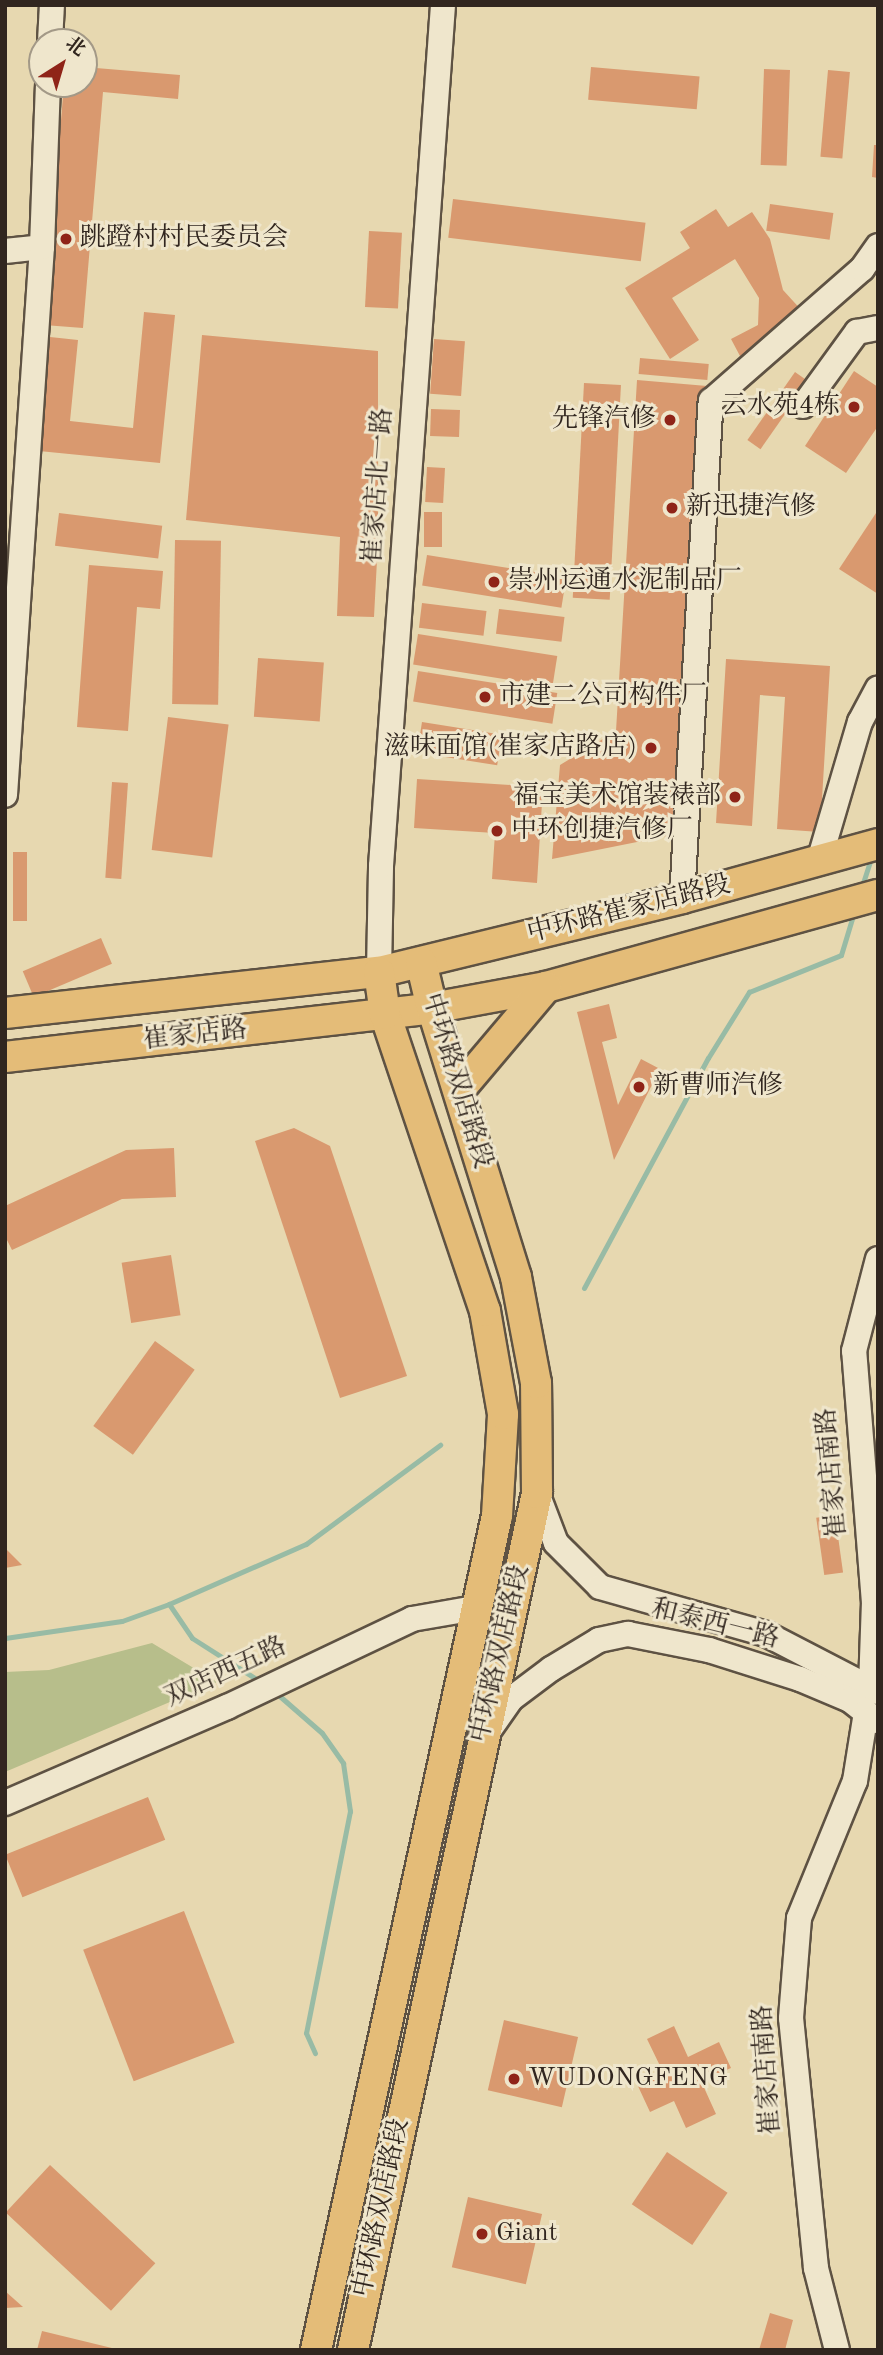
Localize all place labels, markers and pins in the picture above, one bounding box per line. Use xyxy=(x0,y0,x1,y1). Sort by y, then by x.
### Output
place label: 跳蹬村村民委员会 xyxy=(80,223,288,255)
marker: 跳蹬村村民委员会 xyxy=(58,231,74,247)
place label: 云水苑4栋 xyxy=(721,391,840,423)
marker: 云水苑4栋 xyxy=(846,399,862,415)
place label: 先锋汽修 xyxy=(552,404,656,436)
marker: 先锋汽修 xyxy=(662,412,678,428)
place label: 新迅捷汽修 xyxy=(686,492,816,524)
marker: 新迅捷汽修 xyxy=(664,500,680,516)
place label: 崇州运通水泥制品厂 xyxy=(508,566,742,598)
marker: 崇州运通水泥制品厂 xyxy=(486,574,502,590)
place label: 市建二公司构件厂 xyxy=(499,681,707,713)
marker: 市建二公司构件厂 xyxy=(477,689,493,705)
place label: 滋味面馆(崔家店路店) xyxy=(384,732,637,764)
marker: 滋味面馆(崔家店路店) xyxy=(643,740,659,756)
place label: 福宝美术馆装裱部 xyxy=(513,781,721,813)
marker: 福宝美术馆装裱部 xyxy=(727,789,743,805)
place label: 中环创捷汽修厂 xyxy=(511,815,693,847)
marker: 中环创捷汽修厂 xyxy=(489,823,505,839)
place label: 新曹师汽修 xyxy=(653,1071,783,1103)
marker: 新曹师汽修 xyxy=(631,1079,647,1095)
place label: WUDONGFENG xyxy=(528,2063,728,2095)
marker: WUDONGFENG xyxy=(506,2071,522,2087)
place label: Giant xyxy=(496,2218,558,2250)
marker: Giant xyxy=(474,2226,490,2242)

